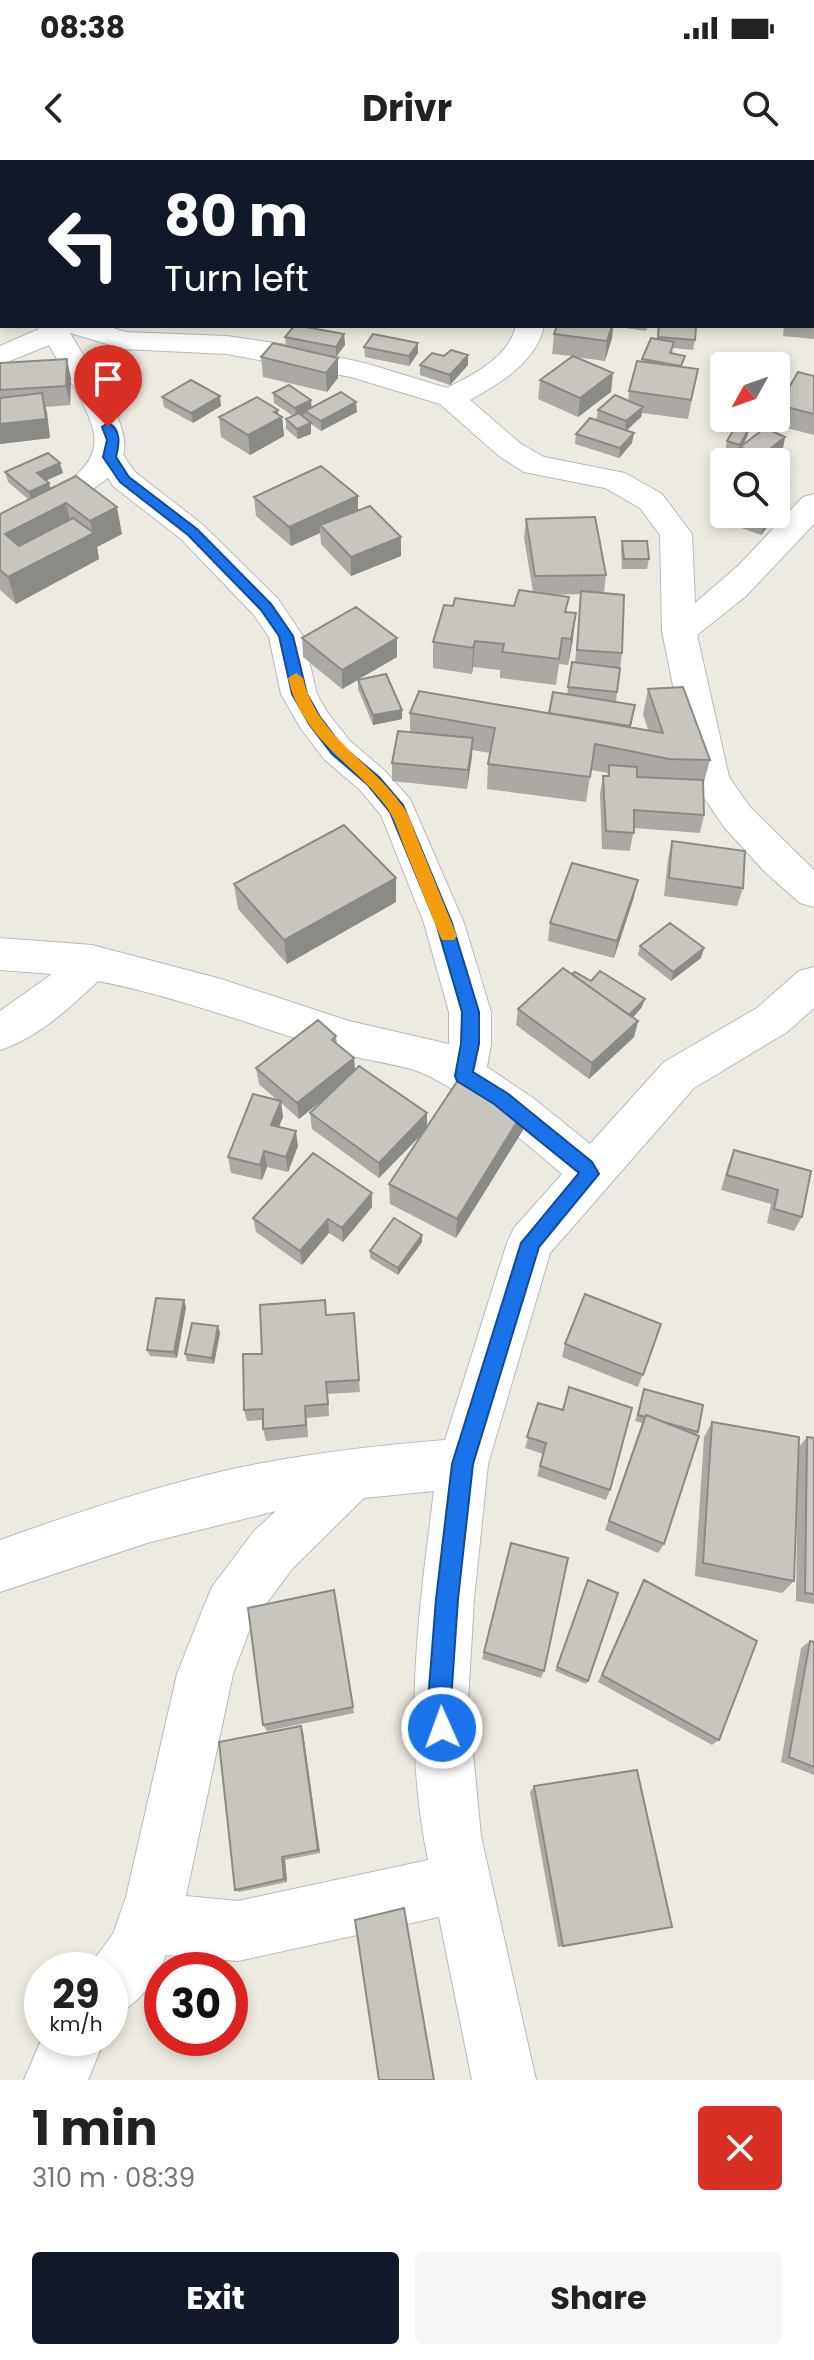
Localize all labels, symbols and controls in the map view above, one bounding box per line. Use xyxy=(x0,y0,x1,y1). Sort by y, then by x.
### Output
text: 08:38 xyxy=(40,6,125,49)
text: Drivr xyxy=(362,83,452,134)
icon: back xyxy=(32,86,76,130)
icon: search xyxy=(738,86,782,130)
text: 80 m xyxy=(164,177,308,256)
icon: left xyxy=(32,192,136,296)
text: Turn left xyxy=(164,253,309,304)
pin xyxy=(74,345,142,427)
north arrow xyxy=(710,352,790,432)
map controls xyxy=(710,352,790,528)
icon: arrive xyxy=(86,357,130,401)
button: search xyxy=(710,448,790,528)
position arrow xyxy=(400,1686,484,1770)
speed limit sign: 30 xyxy=(144,1952,248,2056)
text: 29 xyxy=(52,1966,100,2022)
text: km/h xyxy=(49,2010,103,2038)
text: 1 min xyxy=(32,2095,158,2162)
button: close xyxy=(698,2106,782,2190)
text: 310 m · 08:39 xyxy=(32,2160,195,2196)
button: Exit xyxy=(32,2252,399,2344)
button: Share xyxy=(415,2252,782,2344)

